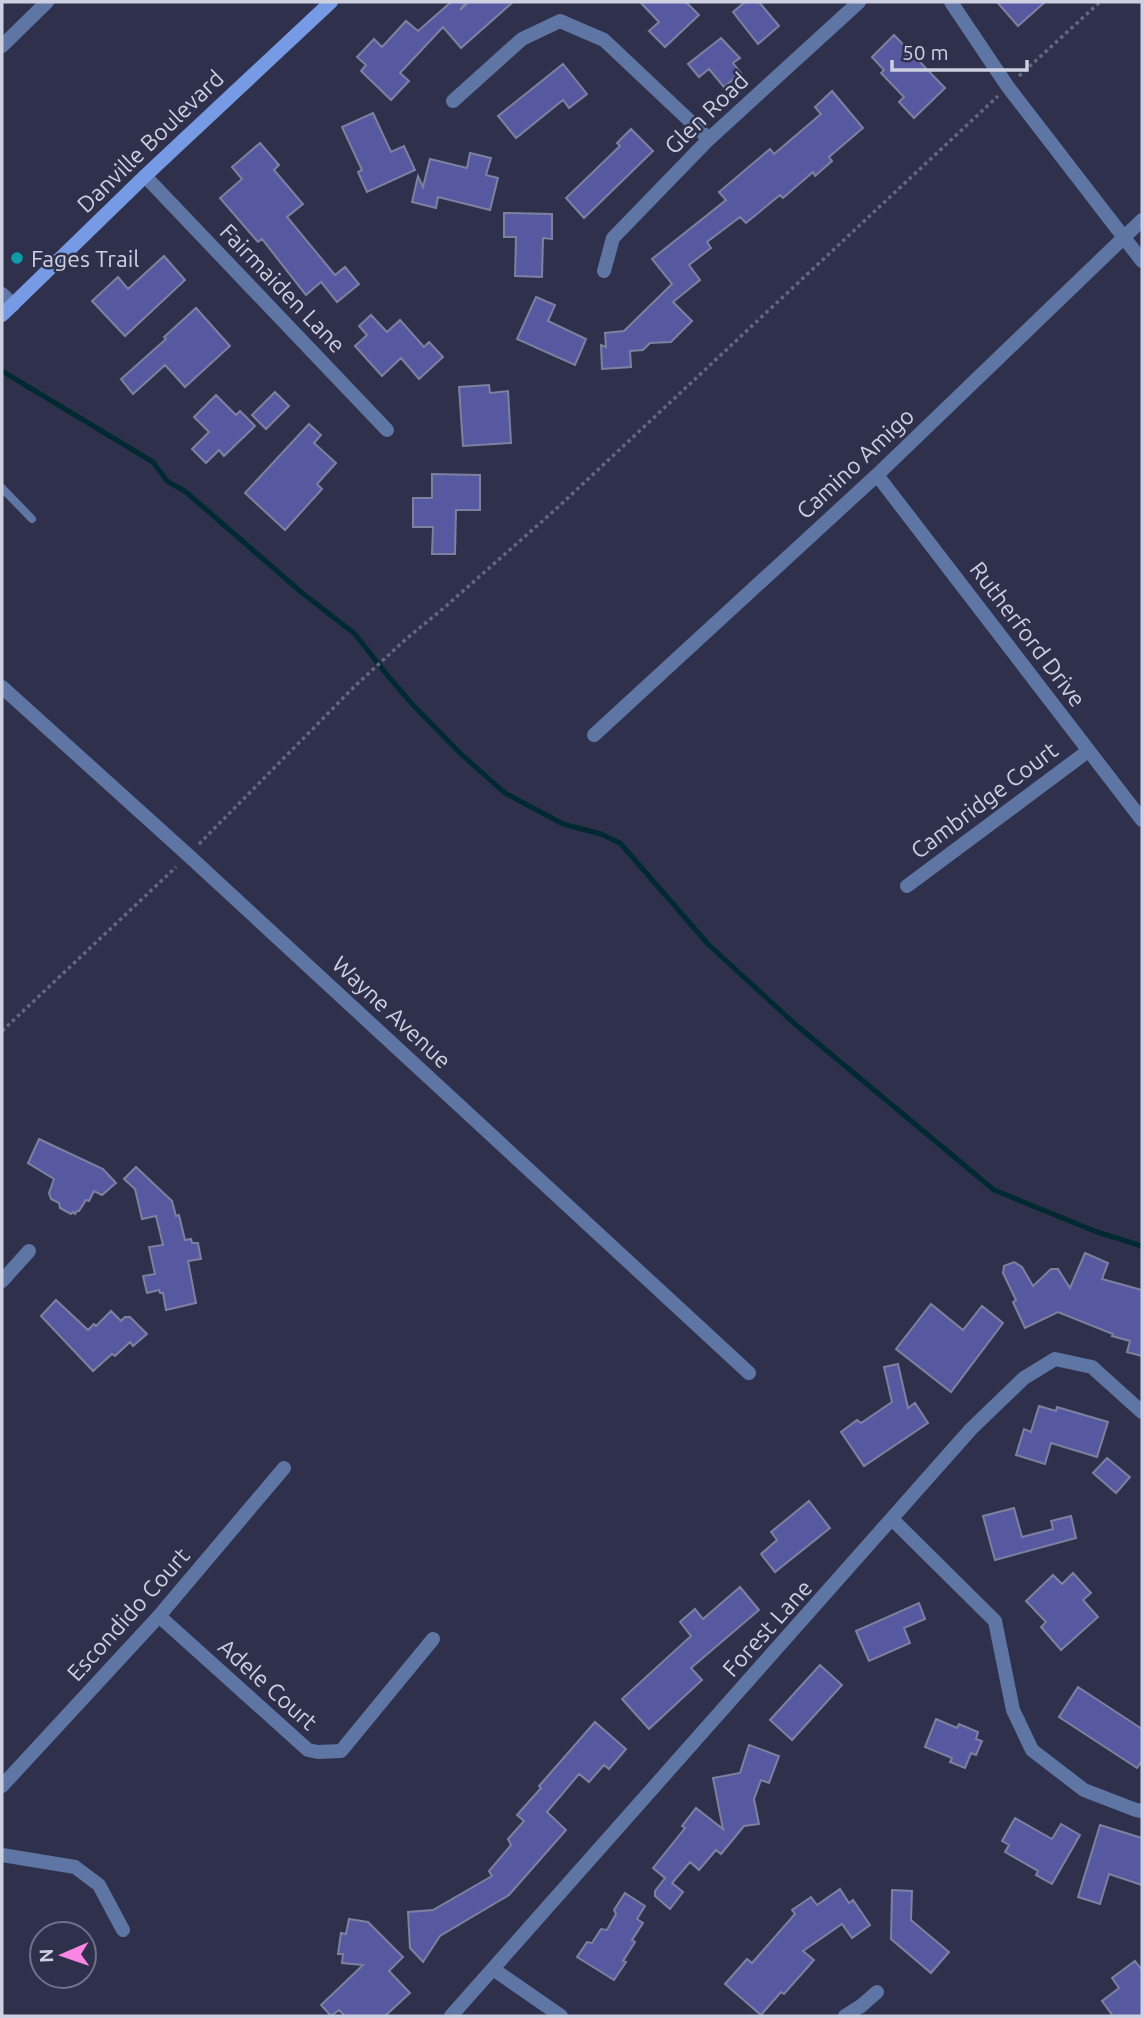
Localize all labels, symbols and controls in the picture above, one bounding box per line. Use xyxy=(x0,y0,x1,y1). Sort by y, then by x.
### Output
scale bar xyxy=(892,28,1027,72)
text: 50 m xyxy=(902,40,949,64)
street label: Danville Boulevard xyxy=(72,65,228,217)
street label: Glen Road xyxy=(659,67,753,159)
street label: Fairmaiden Lane xyxy=(215,219,351,357)
place label: Fages Trail xyxy=(31,246,139,271)
marker: Fages Trail xyxy=(9,250,25,266)
street label: Camino Amigo xyxy=(792,403,918,523)
street label: Rutherford Drive xyxy=(965,557,1091,711)
street label: Cambridge Court xyxy=(906,737,1062,863)
street label: Wayne Avenue xyxy=(328,951,456,1073)
street label: Escondido Court xyxy=(62,1543,194,1685)
street label: Forest Lane xyxy=(717,1575,817,1681)
street label: Adele Court xyxy=(214,1633,322,1735)
north arrow xyxy=(28,1920,98,1990)
text: N xyxy=(35,1948,57,1963)

